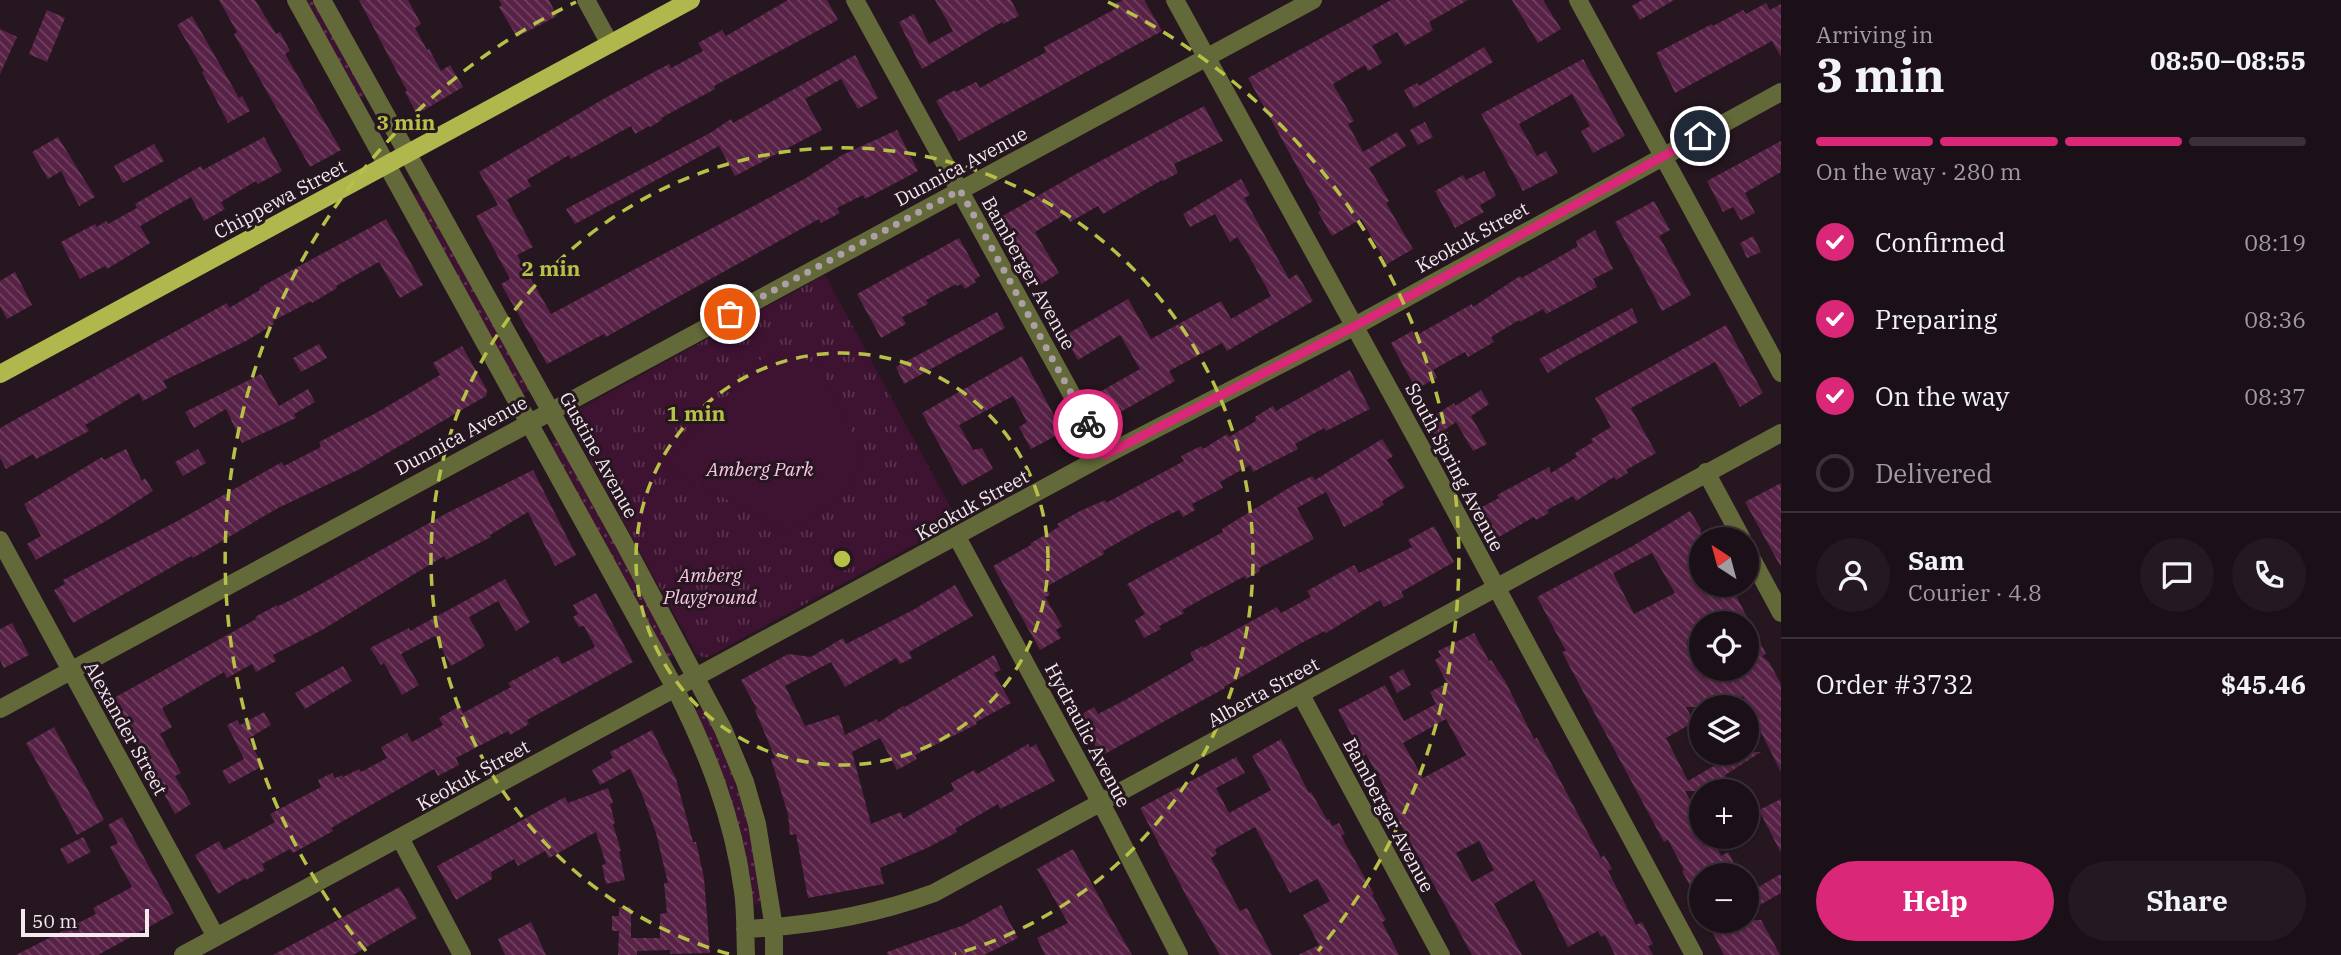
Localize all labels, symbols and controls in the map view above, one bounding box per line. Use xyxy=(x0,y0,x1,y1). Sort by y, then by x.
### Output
text: Arriving in xyxy=(1816,19,1933,49)
text: 08:50–08:55 xyxy=(2150,43,2306,77)
text: 3 min xyxy=(1816,45,1945,105)
pin xyxy=(1670,106,1730,166)
text: 3 min xyxy=(377,108,435,136)
icon: home xyxy=(1681,117,1719,155)
street label: Dunnica Avenue xyxy=(891,121,1031,211)
street label: Chippewa Street xyxy=(210,154,351,244)
text: On the way · 280 m xyxy=(1816,156,2022,186)
street label: Bamberger Avenue xyxy=(977,192,1081,354)
street label: Keokuk Street xyxy=(1411,196,1533,278)
icon: check xyxy=(1816,223,1854,261)
text: Confirmed xyxy=(1875,225,2006,259)
text: 08:19 xyxy=(2244,227,2306,257)
text: 2 min xyxy=(522,254,580,282)
pin xyxy=(700,284,760,344)
icon: bag xyxy=(711,295,749,333)
icon: check xyxy=(1816,300,1854,338)
text: Preparing xyxy=(1875,302,1997,336)
text: 08:36 xyxy=(2244,304,2306,334)
icon: check xyxy=(1816,377,1854,415)
street label: South Spring Avenue xyxy=(1400,379,1510,555)
text: On the way xyxy=(1875,379,2009,413)
text: 08:37 xyxy=(2244,381,2306,411)
street label: Gustine Avenue xyxy=(554,388,644,522)
courier xyxy=(1053,389,1123,459)
street label: Dunnica Avenue xyxy=(391,390,531,480)
text: 1 min xyxy=(667,399,725,427)
icon: bike xyxy=(1069,405,1107,443)
text: Delivered xyxy=(1875,456,1992,490)
park label: Amberg Park xyxy=(704,457,814,481)
street label: Keokuk Street xyxy=(911,464,1033,546)
north arrow xyxy=(1689,527,1759,597)
map controls xyxy=(1689,527,1759,933)
button: person xyxy=(1816,538,1890,612)
button: chat xyxy=(2140,538,2214,612)
button: phone xyxy=(2232,538,2306,612)
text: Sam xyxy=(1908,543,1964,577)
centre of rings xyxy=(830,547,854,571)
park label: Amberg Playground xyxy=(662,563,757,609)
text: Courier · 4.8 xyxy=(1908,577,2042,607)
button: locate xyxy=(1689,611,1759,681)
street label: Alberta Street xyxy=(1203,651,1323,732)
street label: Alexander Street xyxy=(79,657,173,800)
street label: Hydraulic Avenue xyxy=(1040,659,1136,811)
text: Order #3732 xyxy=(1816,667,1974,701)
text: $45.46 xyxy=(2221,667,2306,701)
button: layers xyxy=(1689,695,1759,765)
street label: Keokuk Street xyxy=(412,734,534,816)
street label: Bamberger Avenue xyxy=(1338,734,1440,896)
button: + xyxy=(1689,779,1759,849)
button: Help xyxy=(1816,861,2054,941)
button: Share xyxy=(2068,861,2306,941)
button: − xyxy=(1689,863,1759,933)
scale bar xyxy=(21,906,149,938)
text: 50 m xyxy=(32,909,77,933)

